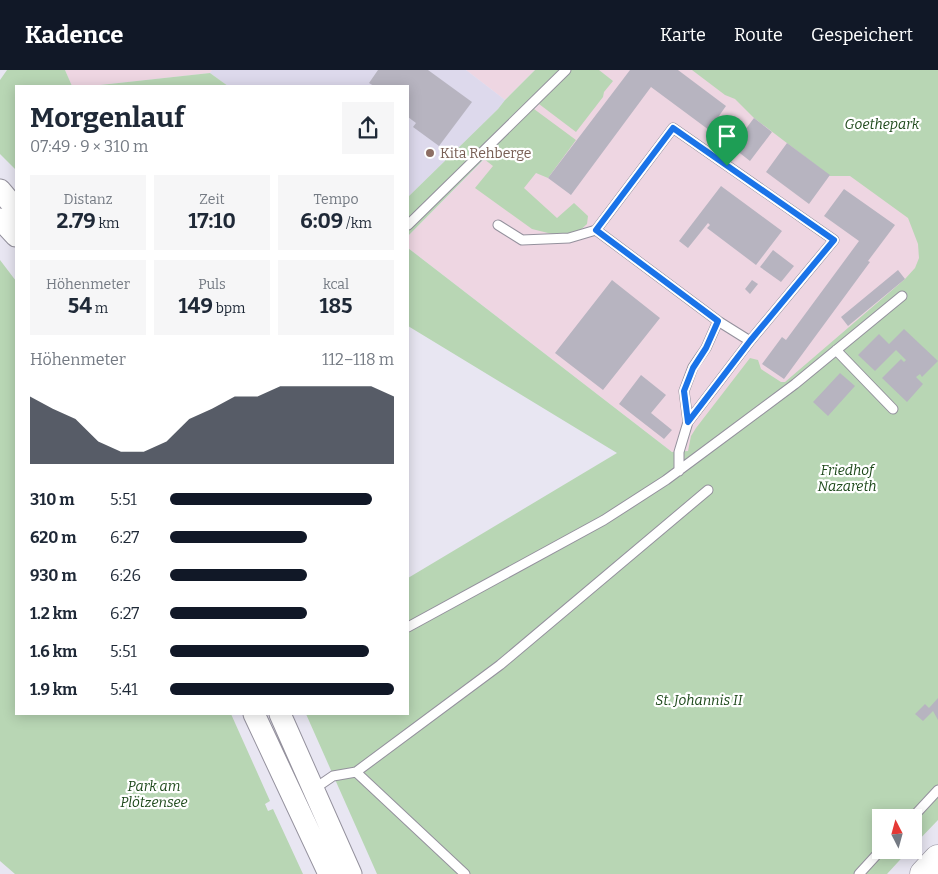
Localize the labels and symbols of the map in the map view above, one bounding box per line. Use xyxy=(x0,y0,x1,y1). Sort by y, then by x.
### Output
pin xyxy=(706,115,748,166)
park label: Goethepark xyxy=(845,116,920,133)
place label: Kita Rehberge xyxy=(440,145,532,162)
marker: Kita Rehberge xyxy=(424,147,436,159)
park label: Friedhof Nazareth xyxy=(817,462,877,495)
park label: St. Johannis II xyxy=(655,692,744,709)
park label: Park am Plötzensee xyxy=(120,778,188,811)
north arrow xyxy=(872,809,922,859)

